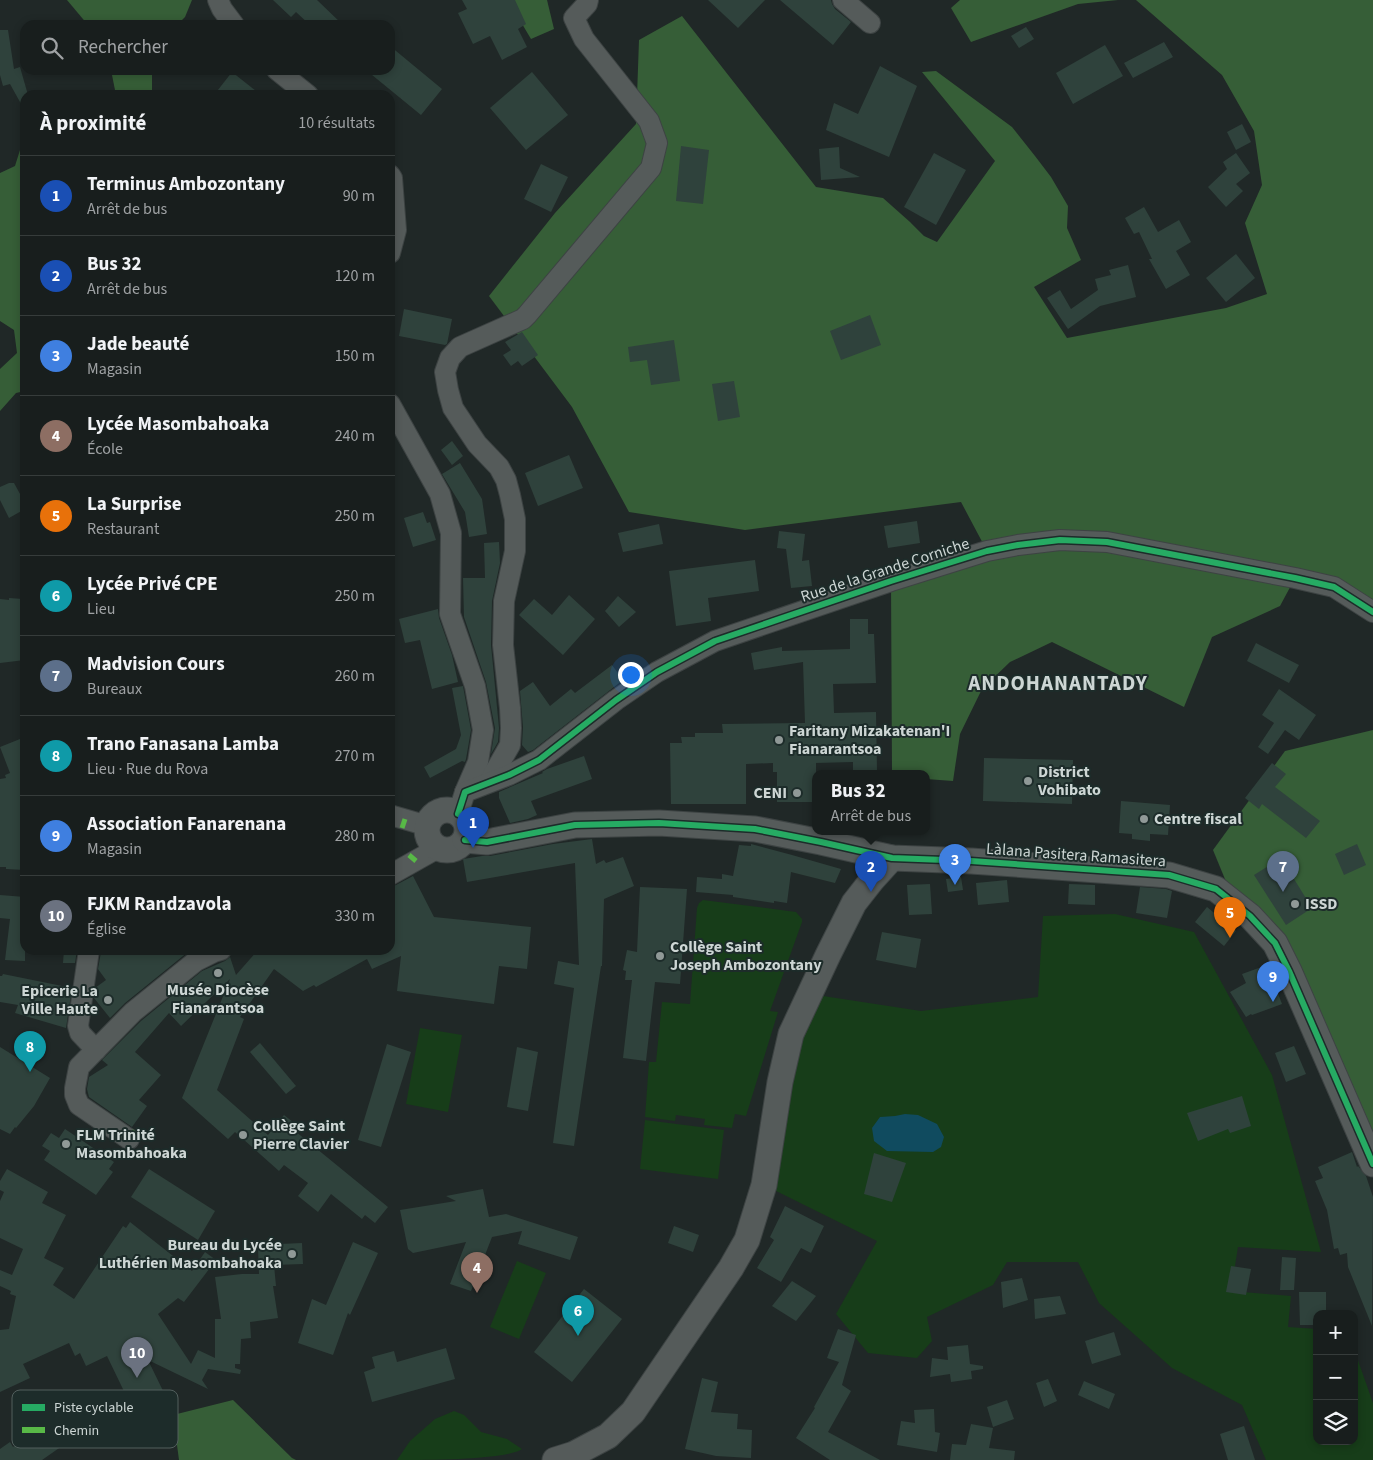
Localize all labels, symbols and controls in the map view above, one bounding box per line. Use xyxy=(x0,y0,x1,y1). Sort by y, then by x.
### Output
search box xyxy=(20,20,395,75)
icon: search xyxy=(38,34,66,62)
text: Rechercher xyxy=(78,34,168,61)
text: À proximité xyxy=(40,108,146,138)
text: 10 résultats xyxy=(298,112,375,134)
text: Terminus Ambozontany xyxy=(87,171,285,198)
text: 1 xyxy=(52,185,60,207)
text: 90 m xyxy=(343,185,375,207)
text: Arrêt de bus xyxy=(87,198,167,220)
text: Bus 32 xyxy=(87,251,142,278)
text: 2 xyxy=(52,265,60,287)
text: 120 m xyxy=(335,265,375,287)
text: Arrêt de bus xyxy=(87,278,167,300)
text: Jade beauté xyxy=(87,331,189,358)
text: 3 xyxy=(52,345,60,367)
text: 150 m xyxy=(335,345,375,367)
text: Magasin xyxy=(87,358,142,380)
text: Lycée Masombahoaka xyxy=(87,411,269,438)
text: 4 xyxy=(52,425,60,447)
text: 240 m xyxy=(335,425,375,447)
text: École xyxy=(87,438,123,460)
text: La Surprise xyxy=(87,491,182,518)
text: 5 xyxy=(52,505,60,527)
text: 250 m xyxy=(335,505,375,527)
text: Restaurant xyxy=(87,518,160,540)
street label: Rue de la Grande Corniche xyxy=(798,532,972,608)
text: Lycée Privé CPE xyxy=(87,571,218,598)
text: 6 xyxy=(52,585,60,607)
text: 250 m xyxy=(335,585,375,607)
text: Lieu xyxy=(87,598,115,620)
text: Madvision Cours xyxy=(87,651,225,678)
your location xyxy=(618,662,644,688)
text: 7 xyxy=(52,665,60,687)
text: 260 m xyxy=(335,665,375,687)
district label: ANDOHANANTADY xyxy=(967,668,1148,698)
text: Bureaux xyxy=(87,678,142,700)
place label: Faritany Mizakatenan'I Fianarantsoa xyxy=(789,720,950,760)
text: Trano Fanasana Lamba xyxy=(87,731,279,758)
marker: Faritany Mizakatenan'I Fianarantsoa xyxy=(773,734,785,746)
text: 8 xyxy=(52,745,60,767)
text: 270 m xyxy=(335,745,375,767)
text: Lieu · Rue du Rova xyxy=(87,758,208,780)
place label: District Vohibato xyxy=(1037,761,1101,801)
popup xyxy=(812,770,930,835)
marker: District Vohibato xyxy=(1022,775,1034,787)
text: Bus 32 xyxy=(831,778,885,805)
place label: CENI xyxy=(753,782,787,804)
marker: CENI xyxy=(791,787,803,799)
text: Arrêt de bus xyxy=(831,805,911,827)
pin: 1 xyxy=(457,807,489,848)
place label: Centre fiscal xyxy=(1154,808,1242,830)
text: Association Fanarenana xyxy=(87,811,286,838)
marker: Centre fiscal xyxy=(1138,813,1150,825)
text: 9 xyxy=(52,825,60,847)
text: 280 m xyxy=(335,825,375,847)
text: Magasin xyxy=(87,838,142,860)
street label: Làlana Pasitera Ramasitera xyxy=(985,838,1167,872)
pin: 3 xyxy=(939,844,971,885)
pin: 2 xyxy=(855,851,887,892)
pin: 7 xyxy=(1267,851,1299,892)
text: FJKM Randzavola xyxy=(87,891,232,918)
place label: ISSD xyxy=(1305,893,1337,915)
pin: 5 xyxy=(1214,897,1246,938)
marker: ISSD xyxy=(1289,898,1301,910)
text: 10 xyxy=(48,905,64,927)
text: 330 m xyxy=(335,905,375,927)
text: Église xyxy=(87,918,126,940)
place label: Collège Saint Joseph Ambozontany xyxy=(670,936,822,976)
marker: Collège Saint Joseph Ambozontany xyxy=(654,950,666,962)
pin: 9 xyxy=(1257,961,1289,1002)
marker: Musée Diocèse Fianarantsoa xyxy=(212,967,224,979)
place label: Musée Diocèse Fianarantsoa xyxy=(167,979,269,1019)
place label: Epicerie La Ville Haute xyxy=(21,980,98,1020)
marker: Epicerie La Ville Haute xyxy=(102,994,114,1006)
pin: 8 xyxy=(14,1031,46,1072)
place label: Collège Saint Pierre Clavier xyxy=(253,1115,350,1155)
place label: FLM Trinité Masombahoaka xyxy=(76,1124,187,1164)
marker: Collège Saint Pierre Clavier xyxy=(237,1129,249,1141)
marker: FLM Trinité Masombahoaka xyxy=(60,1138,72,1150)
place label: Bureau du Lycée Luthérien Masombahoaka xyxy=(99,1234,282,1274)
marker: Bureau du Lycée Luthérien Masombahoaka xyxy=(286,1248,298,1260)
pin: 4 xyxy=(461,1252,493,1293)
pin: 6 xyxy=(562,1295,594,1336)
map controls xyxy=(1313,1310,1358,1445)
button: + xyxy=(1313,1310,1358,1355)
pin: 10 xyxy=(121,1337,153,1378)
button: − xyxy=(1313,1355,1358,1400)
legend xyxy=(12,1390,178,1448)
text: Piste cyclable xyxy=(54,1398,134,1418)
button: layers xyxy=(1313,1400,1358,1445)
text: Chemin xyxy=(54,1421,99,1441)

